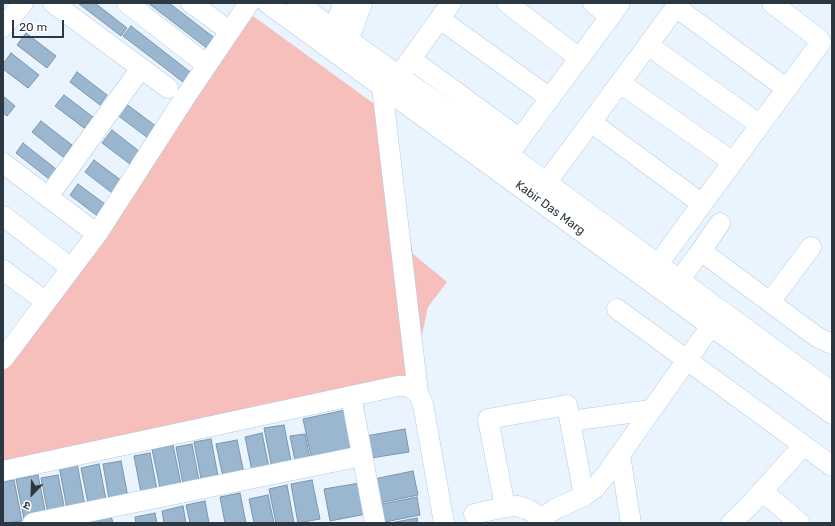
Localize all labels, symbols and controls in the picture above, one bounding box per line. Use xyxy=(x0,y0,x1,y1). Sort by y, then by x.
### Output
scale bar xyxy=(14,12,66,38)
text: 20 m xyxy=(19,20,47,34)
street label: Kabir Das Marg xyxy=(512,178,588,238)
north arrow xyxy=(12,474,52,514)
text: उ xyxy=(22,498,33,513)

